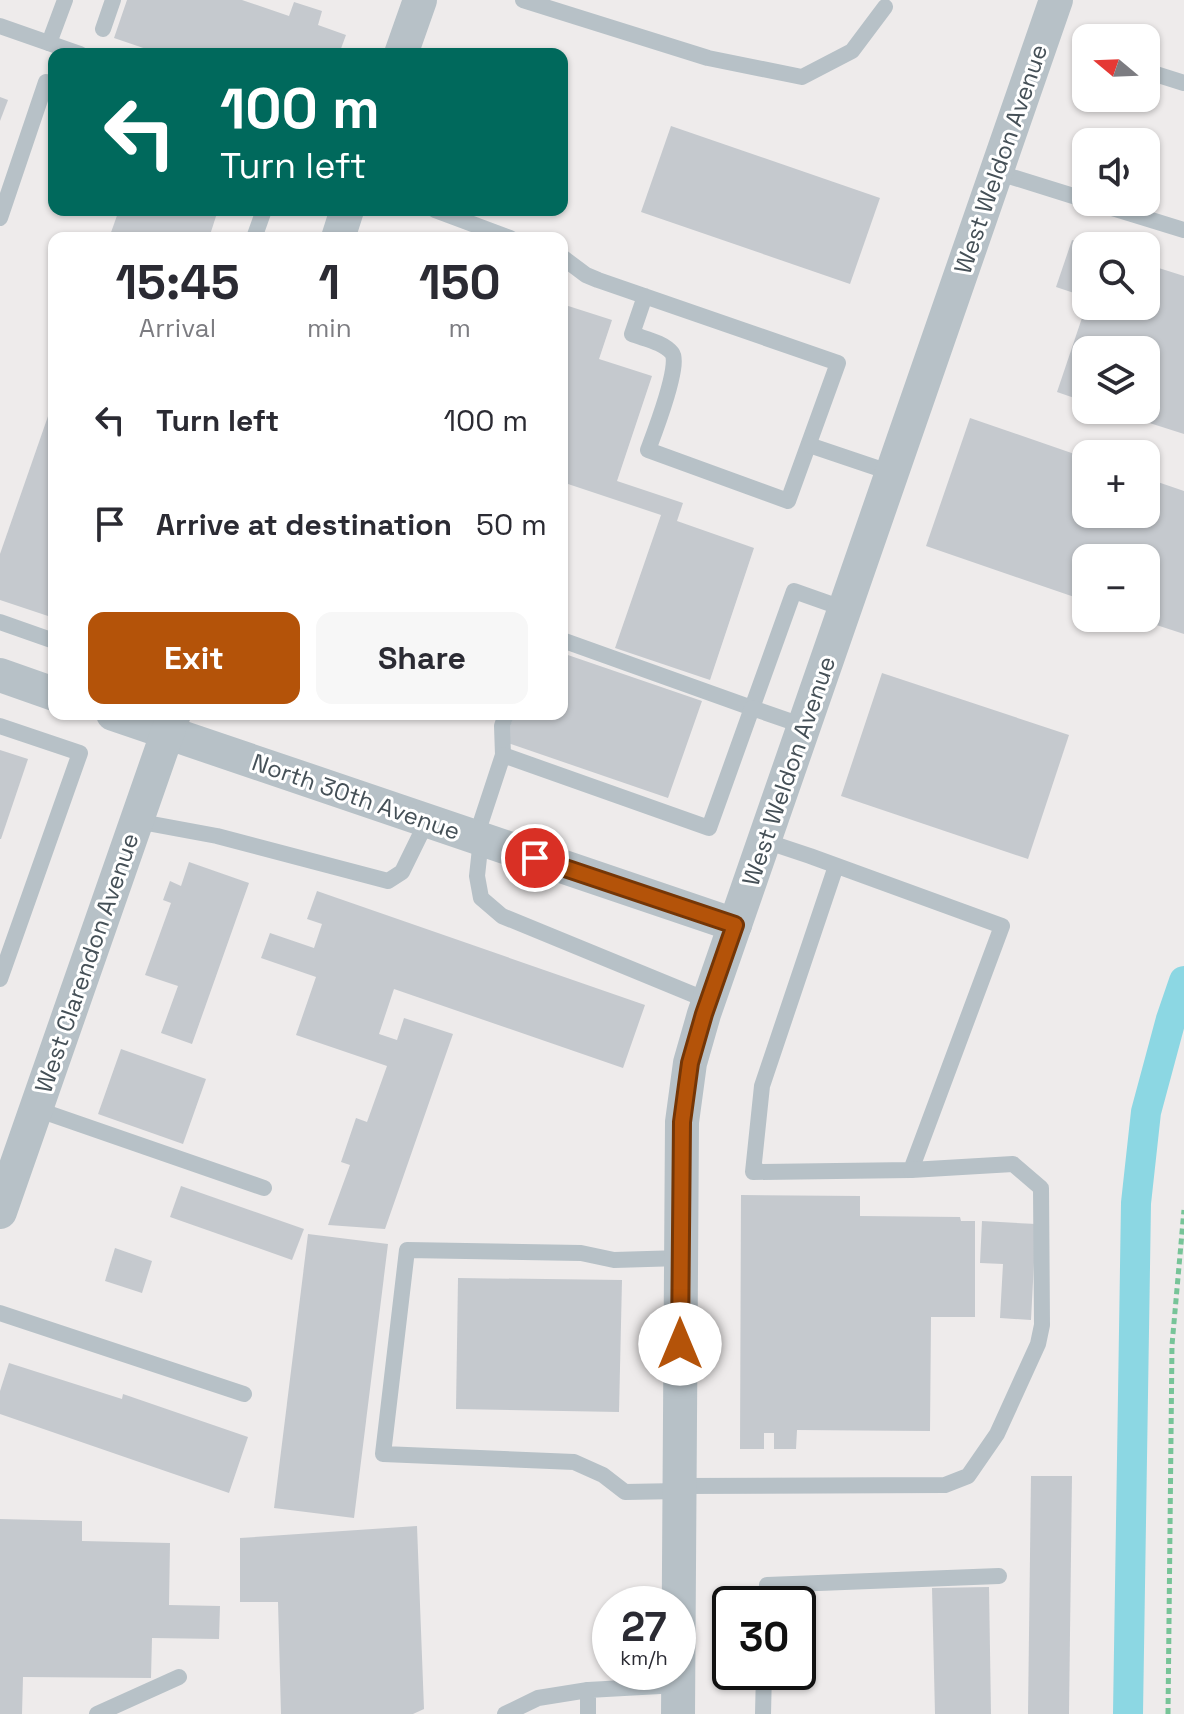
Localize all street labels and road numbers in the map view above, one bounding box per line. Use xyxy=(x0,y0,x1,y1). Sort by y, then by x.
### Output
street label: West Weldon Avenue xyxy=(947,40,1054,278)
street label: West Weldon Avenue xyxy=(735,652,842,890)
street label: North 30th Avenue xyxy=(248,746,464,847)
street label: West Clarendon Avenue xyxy=(27,829,146,1097)

